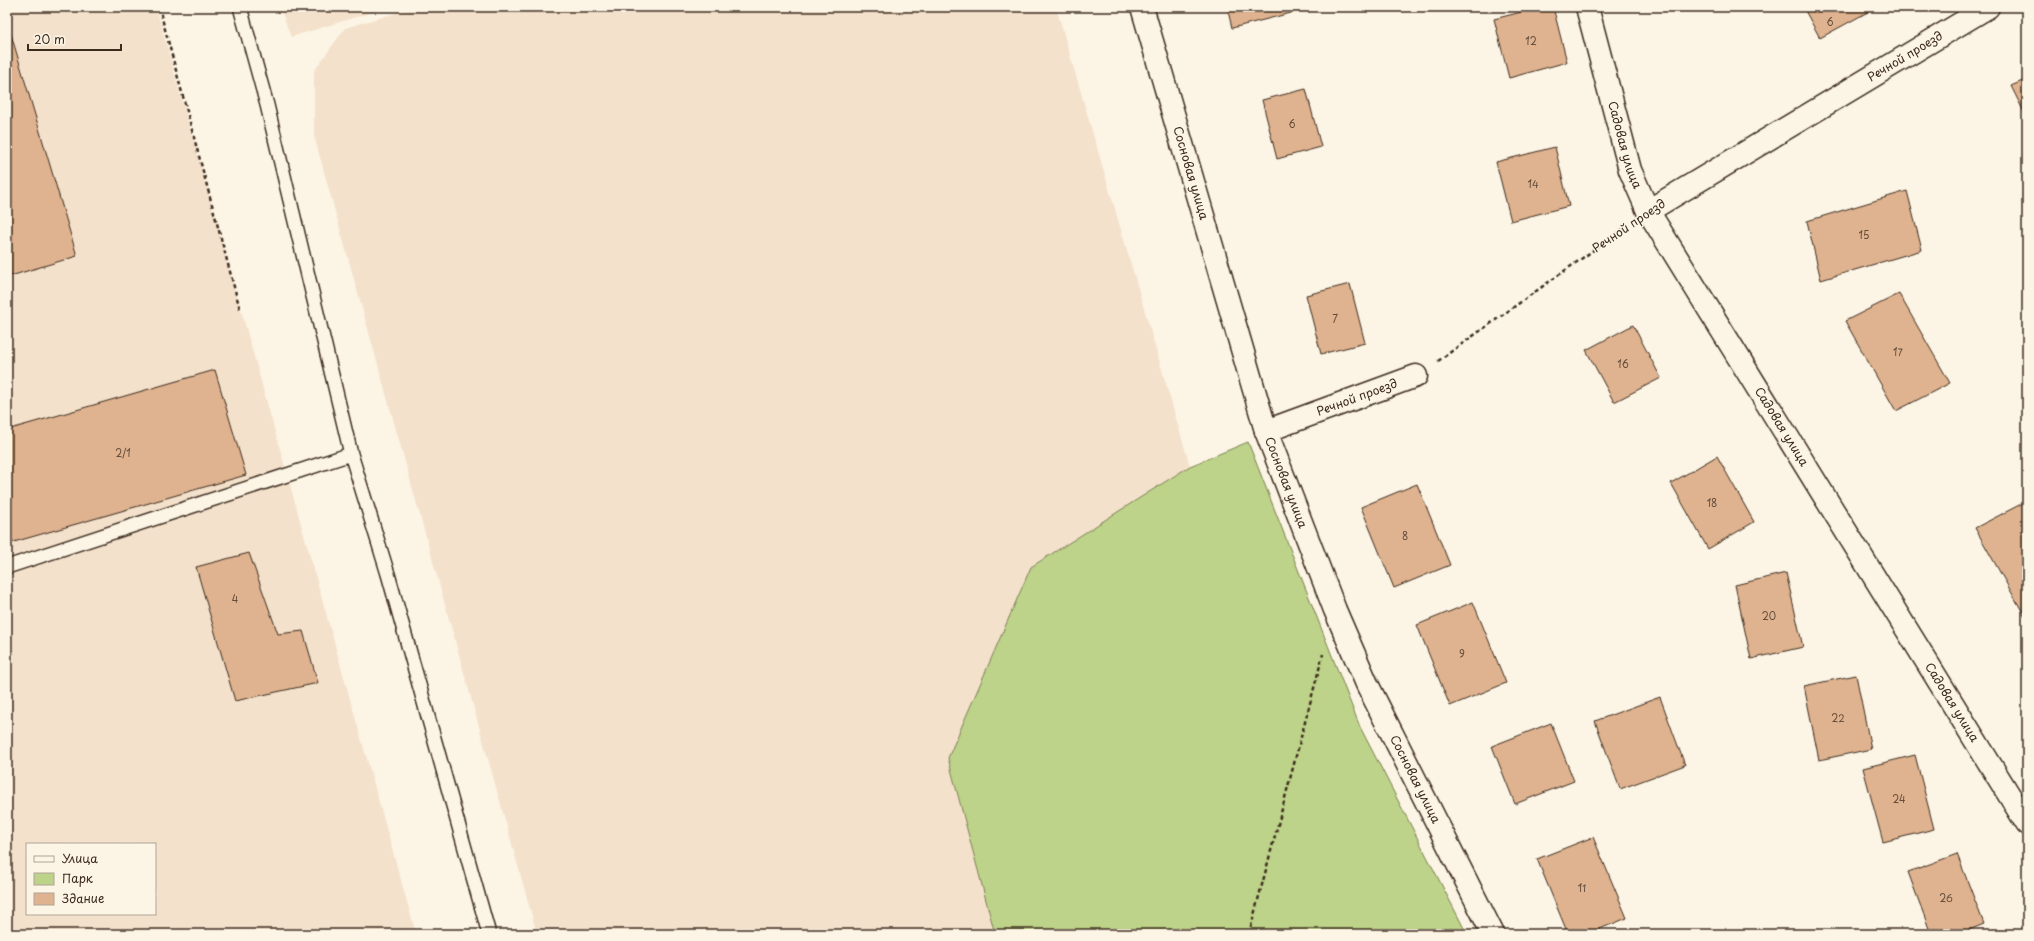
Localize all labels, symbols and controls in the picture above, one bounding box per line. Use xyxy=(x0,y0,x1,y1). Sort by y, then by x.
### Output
house number: 6 xyxy=(1826,14,1834,29)
scale bar xyxy=(28,26,121,52)
street label: Речной проезд xyxy=(1864,26,1946,85)
text: 20 m xyxy=(34,30,65,48)
house number: 12 xyxy=(1525,33,1537,48)
street label: Садовая улица xyxy=(1604,99,1647,192)
house number: 6 xyxy=(1288,116,1296,131)
street label: Сосновая улица xyxy=(1169,124,1214,222)
house number: 14 xyxy=(1527,176,1539,191)
street label: Речной проезд xyxy=(1588,194,1669,256)
house number: 15 xyxy=(1859,227,1869,242)
house number: 7 xyxy=(1332,311,1338,326)
house number: 17 xyxy=(1893,344,1904,359)
house number: 16 xyxy=(1617,356,1629,371)
street label: Речной проезд xyxy=(1314,374,1400,420)
street label: Садовая улица xyxy=(1751,383,1814,470)
street label: Сосновая улица xyxy=(1261,434,1313,531)
house number: 2/1 xyxy=(115,445,131,460)
house number: 18 xyxy=(1707,495,1717,510)
house number: 8 xyxy=(1402,528,1408,543)
house number: 4 xyxy=(232,591,239,606)
house number: 20 xyxy=(1762,608,1776,623)
house number: 9 xyxy=(1459,646,1465,661)
street label: Садовая улица xyxy=(1921,659,1984,745)
house number: 22 xyxy=(1831,710,1845,725)
street label: Сосновая улица xyxy=(1386,732,1446,826)
house number: 24 xyxy=(1892,791,1906,806)
legend xyxy=(26,843,156,915)
text: Улица xyxy=(62,849,98,867)
text: Парк xyxy=(62,869,94,887)
house number: 11 xyxy=(1578,880,1586,895)
text: Здание xyxy=(62,889,104,907)
house number: 26 xyxy=(1939,890,1953,905)

